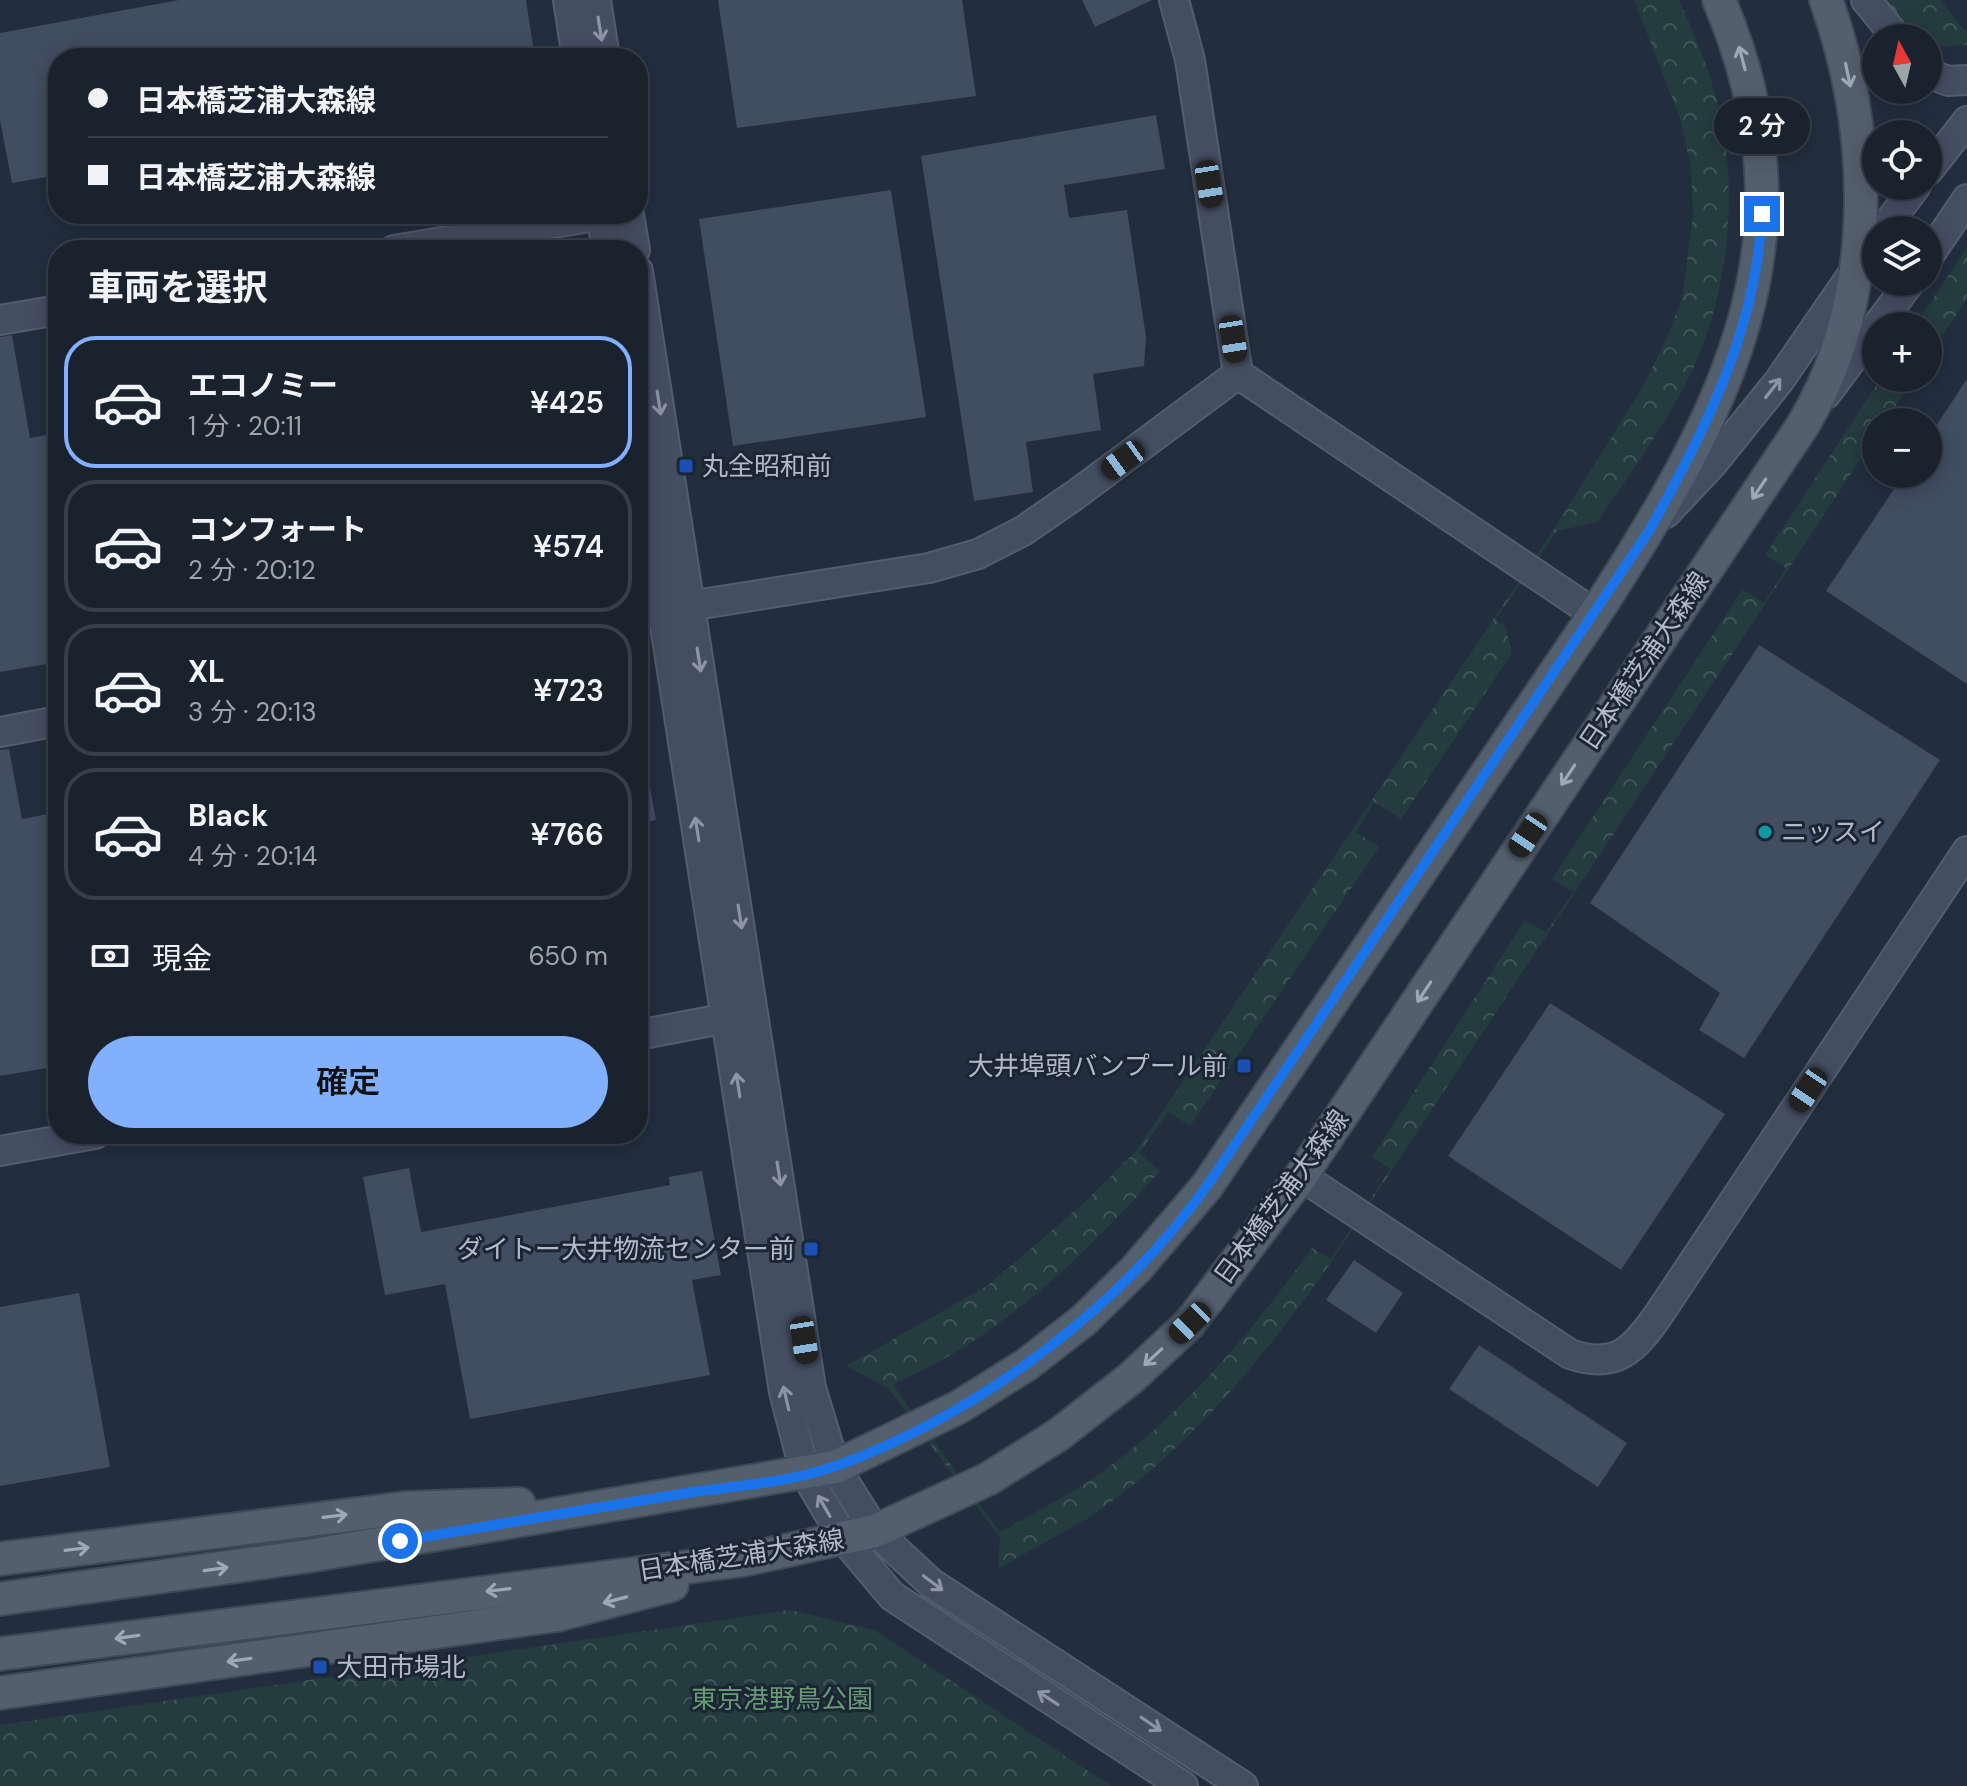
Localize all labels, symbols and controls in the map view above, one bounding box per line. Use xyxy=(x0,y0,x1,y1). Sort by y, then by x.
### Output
one-way arrow xyxy=(594,16,609,41)
north arrow xyxy=(1862,24,1942,104)
map controls xyxy=(1862,24,1942,488)
one-way arrow xyxy=(1733,46,1748,72)
one-way arrow xyxy=(1842,61,1857,87)
text: 日本橋芝浦大森線 xyxy=(136,81,376,120)
callout: 2 分 xyxy=(1714,98,1810,154)
text: 2 分 xyxy=(1738,109,1786,143)
button: locate xyxy=(1862,120,1942,200)
text: 日本橋芝浦大森線 xyxy=(136,158,376,197)
car xyxy=(1193,158,1225,210)
route end xyxy=(1744,196,1780,232)
button: layers xyxy=(1862,216,1942,296)
text: 車両を選択 xyxy=(88,264,268,311)
button: + xyxy=(1862,312,1942,392)
car xyxy=(1217,313,1249,365)
icon: car xyxy=(92,366,164,438)
text: エコノミー xyxy=(188,366,338,405)
one-way arrow xyxy=(1765,378,1782,399)
text: ¥425 xyxy=(530,383,604,422)
one-way arrow xyxy=(652,390,667,416)
button: − xyxy=(1862,408,1942,488)
text: 1 分 · 20:11 xyxy=(188,409,302,443)
car xyxy=(1097,436,1149,484)
place label: 丸全昭和前 xyxy=(702,449,832,483)
marker: 丸全昭和前 xyxy=(677,457,695,475)
one-way arrow xyxy=(1751,478,1767,500)
icon: car xyxy=(92,510,164,582)
text: コンフォート xyxy=(188,510,367,549)
text: ¥574 xyxy=(533,527,604,566)
text: 2 分 · 20:12 xyxy=(188,553,316,587)
street label: 日本橋芝浦大森線 xyxy=(1572,565,1716,757)
one-way arrow xyxy=(692,647,707,672)
text: XL xyxy=(188,652,225,691)
icon: car xyxy=(92,654,164,726)
text: ¥723 xyxy=(533,671,604,710)
text: 3 分 · 20:13 xyxy=(188,695,317,729)
one-way arrow xyxy=(1559,764,1576,786)
text: Black xyxy=(188,796,268,835)
icon: car xyxy=(92,798,164,870)
car xyxy=(1505,808,1551,862)
text: ¥766 xyxy=(531,815,604,854)
place label: ニッスイ xyxy=(1781,815,1885,849)
one-way arrow xyxy=(689,816,704,842)
marker: ニッスイ xyxy=(1756,823,1774,841)
text: 4 分 · 20:14 xyxy=(188,839,317,873)
one-way arrow xyxy=(733,904,748,929)
icon: cash xyxy=(88,934,132,978)
text: 現金 xyxy=(152,939,212,978)
text: 650 m xyxy=(528,939,608,973)
one-way arrow xyxy=(1415,980,1432,1002)
button: 確定 xyxy=(88,1036,608,1128)
place label: 大井埠頭バンプール前 xyxy=(967,1049,1228,1083)
marker: 大井埠頭バンプール前 xyxy=(1235,1057,1253,1075)
car xyxy=(1785,1063,1831,1117)
one-way arrow xyxy=(730,1073,745,1099)
street label: 日本橋芝浦大森線 xyxy=(1206,1103,1356,1291)
one-way arrow xyxy=(772,1161,787,1186)
place label: ダイトー大井物流センター前 xyxy=(457,1232,795,1266)
marker: ダイトー大井物流センター前 xyxy=(802,1240,820,1258)
car xyxy=(1164,1298,1216,1348)
car xyxy=(788,1314,820,1366)
one-way arrow xyxy=(1143,1348,1163,1367)
one-way arrow xyxy=(778,1385,793,1411)
one-way arrow xyxy=(816,1495,832,1518)
one-way arrow xyxy=(321,1509,348,1524)
street label: 日本橋芝浦大森線 xyxy=(636,1522,846,1588)
route start xyxy=(382,1523,418,1559)
one-way arrow xyxy=(64,1541,89,1556)
one-way arrow xyxy=(203,1561,228,1576)
one-way arrow xyxy=(921,1574,943,1591)
one-way arrow xyxy=(486,1582,512,1597)
one-way arrow xyxy=(603,1594,629,1609)
one-way arrow xyxy=(115,1630,140,1645)
place label: 大田市場北 xyxy=(336,1650,466,1684)
one-way arrow xyxy=(226,1653,252,1668)
marker: 大田市場北 xyxy=(311,1658,329,1676)
park label: 東京港野鳥公園 xyxy=(691,1682,873,1716)
one-way arrow xyxy=(1037,1689,1059,1706)
one-way arrow xyxy=(1139,1716,1161,1732)

